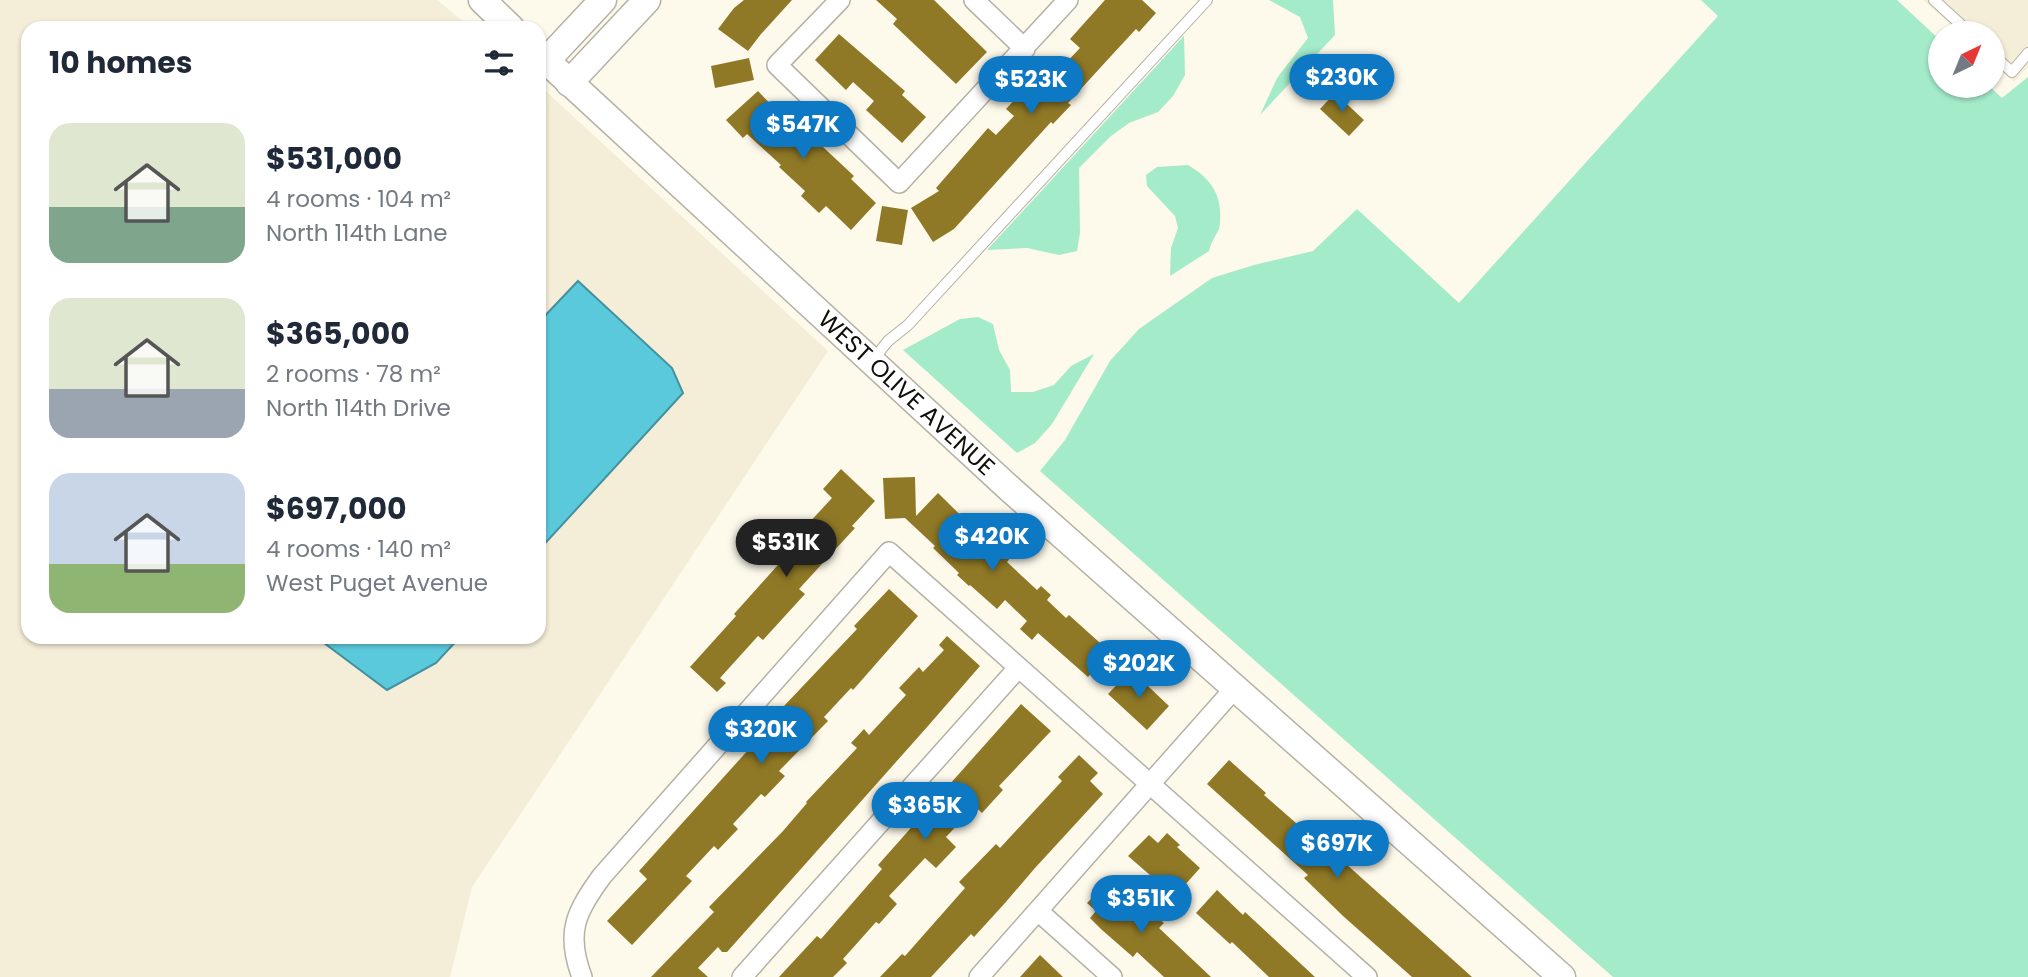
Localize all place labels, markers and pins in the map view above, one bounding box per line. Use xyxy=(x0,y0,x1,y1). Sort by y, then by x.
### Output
pin: $230K xyxy=(1293,54,1391,114)
pin: $523K xyxy=(982,57,1080,116)
pin: $547K xyxy=(754,102,852,161)
pin: $420K xyxy=(943,514,1041,573)
pin: $531K xyxy=(737,520,835,579)
pin: $202K xyxy=(1090,640,1188,700)
pin: $320K xyxy=(712,706,810,766)
pin: $365K xyxy=(876,782,974,842)
pin: $697K xyxy=(1288,820,1386,880)
pin: $351K xyxy=(1092,876,1190,935)

